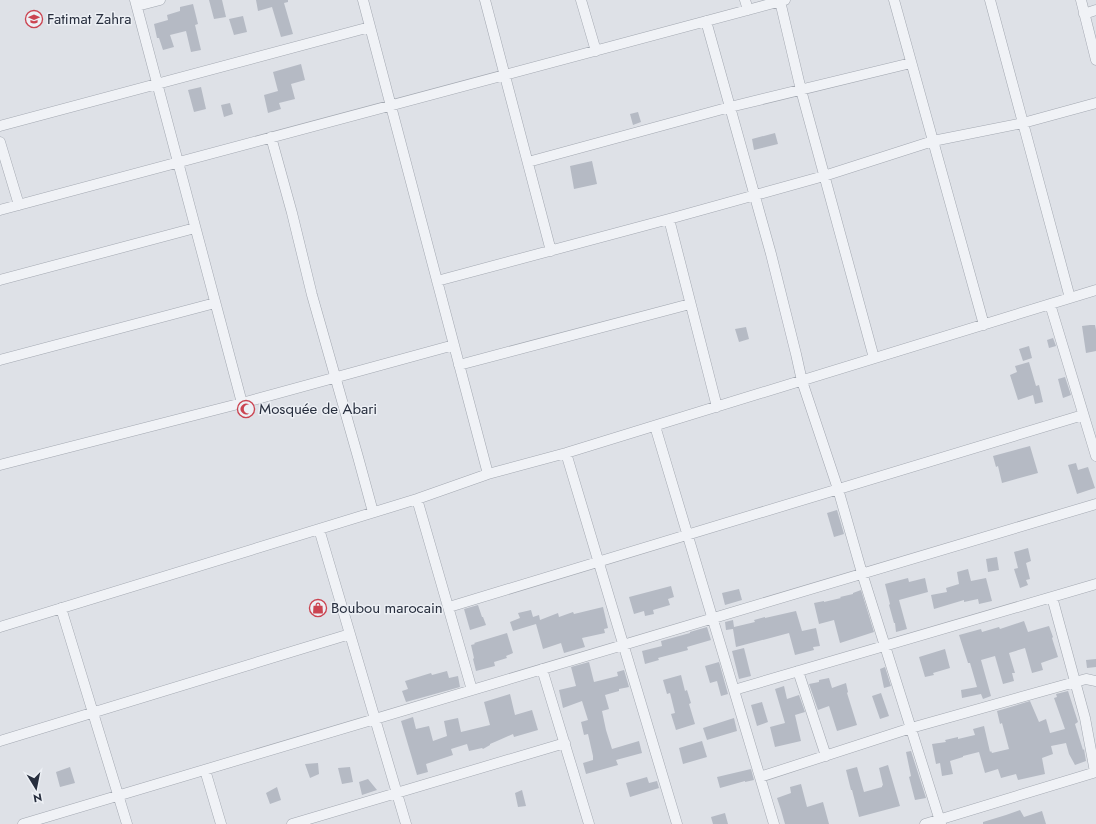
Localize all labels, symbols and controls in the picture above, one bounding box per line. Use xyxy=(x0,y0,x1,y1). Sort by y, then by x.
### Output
place label: Fatimat Zahra xyxy=(47,8,131,30)
school or university icon: Fatimat Zahra xyxy=(24,9,44,29)
place label: Mosquée de Abari xyxy=(259,398,377,420)
mosque icon: Mosquée de Abari xyxy=(236,399,256,419)
place label: Boubou marocain xyxy=(331,597,443,619)
shop icon: Boubou marocain xyxy=(308,598,328,618)
north arrow xyxy=(16,768,56,808)
text: N xyxy=(32,789,43,806)

